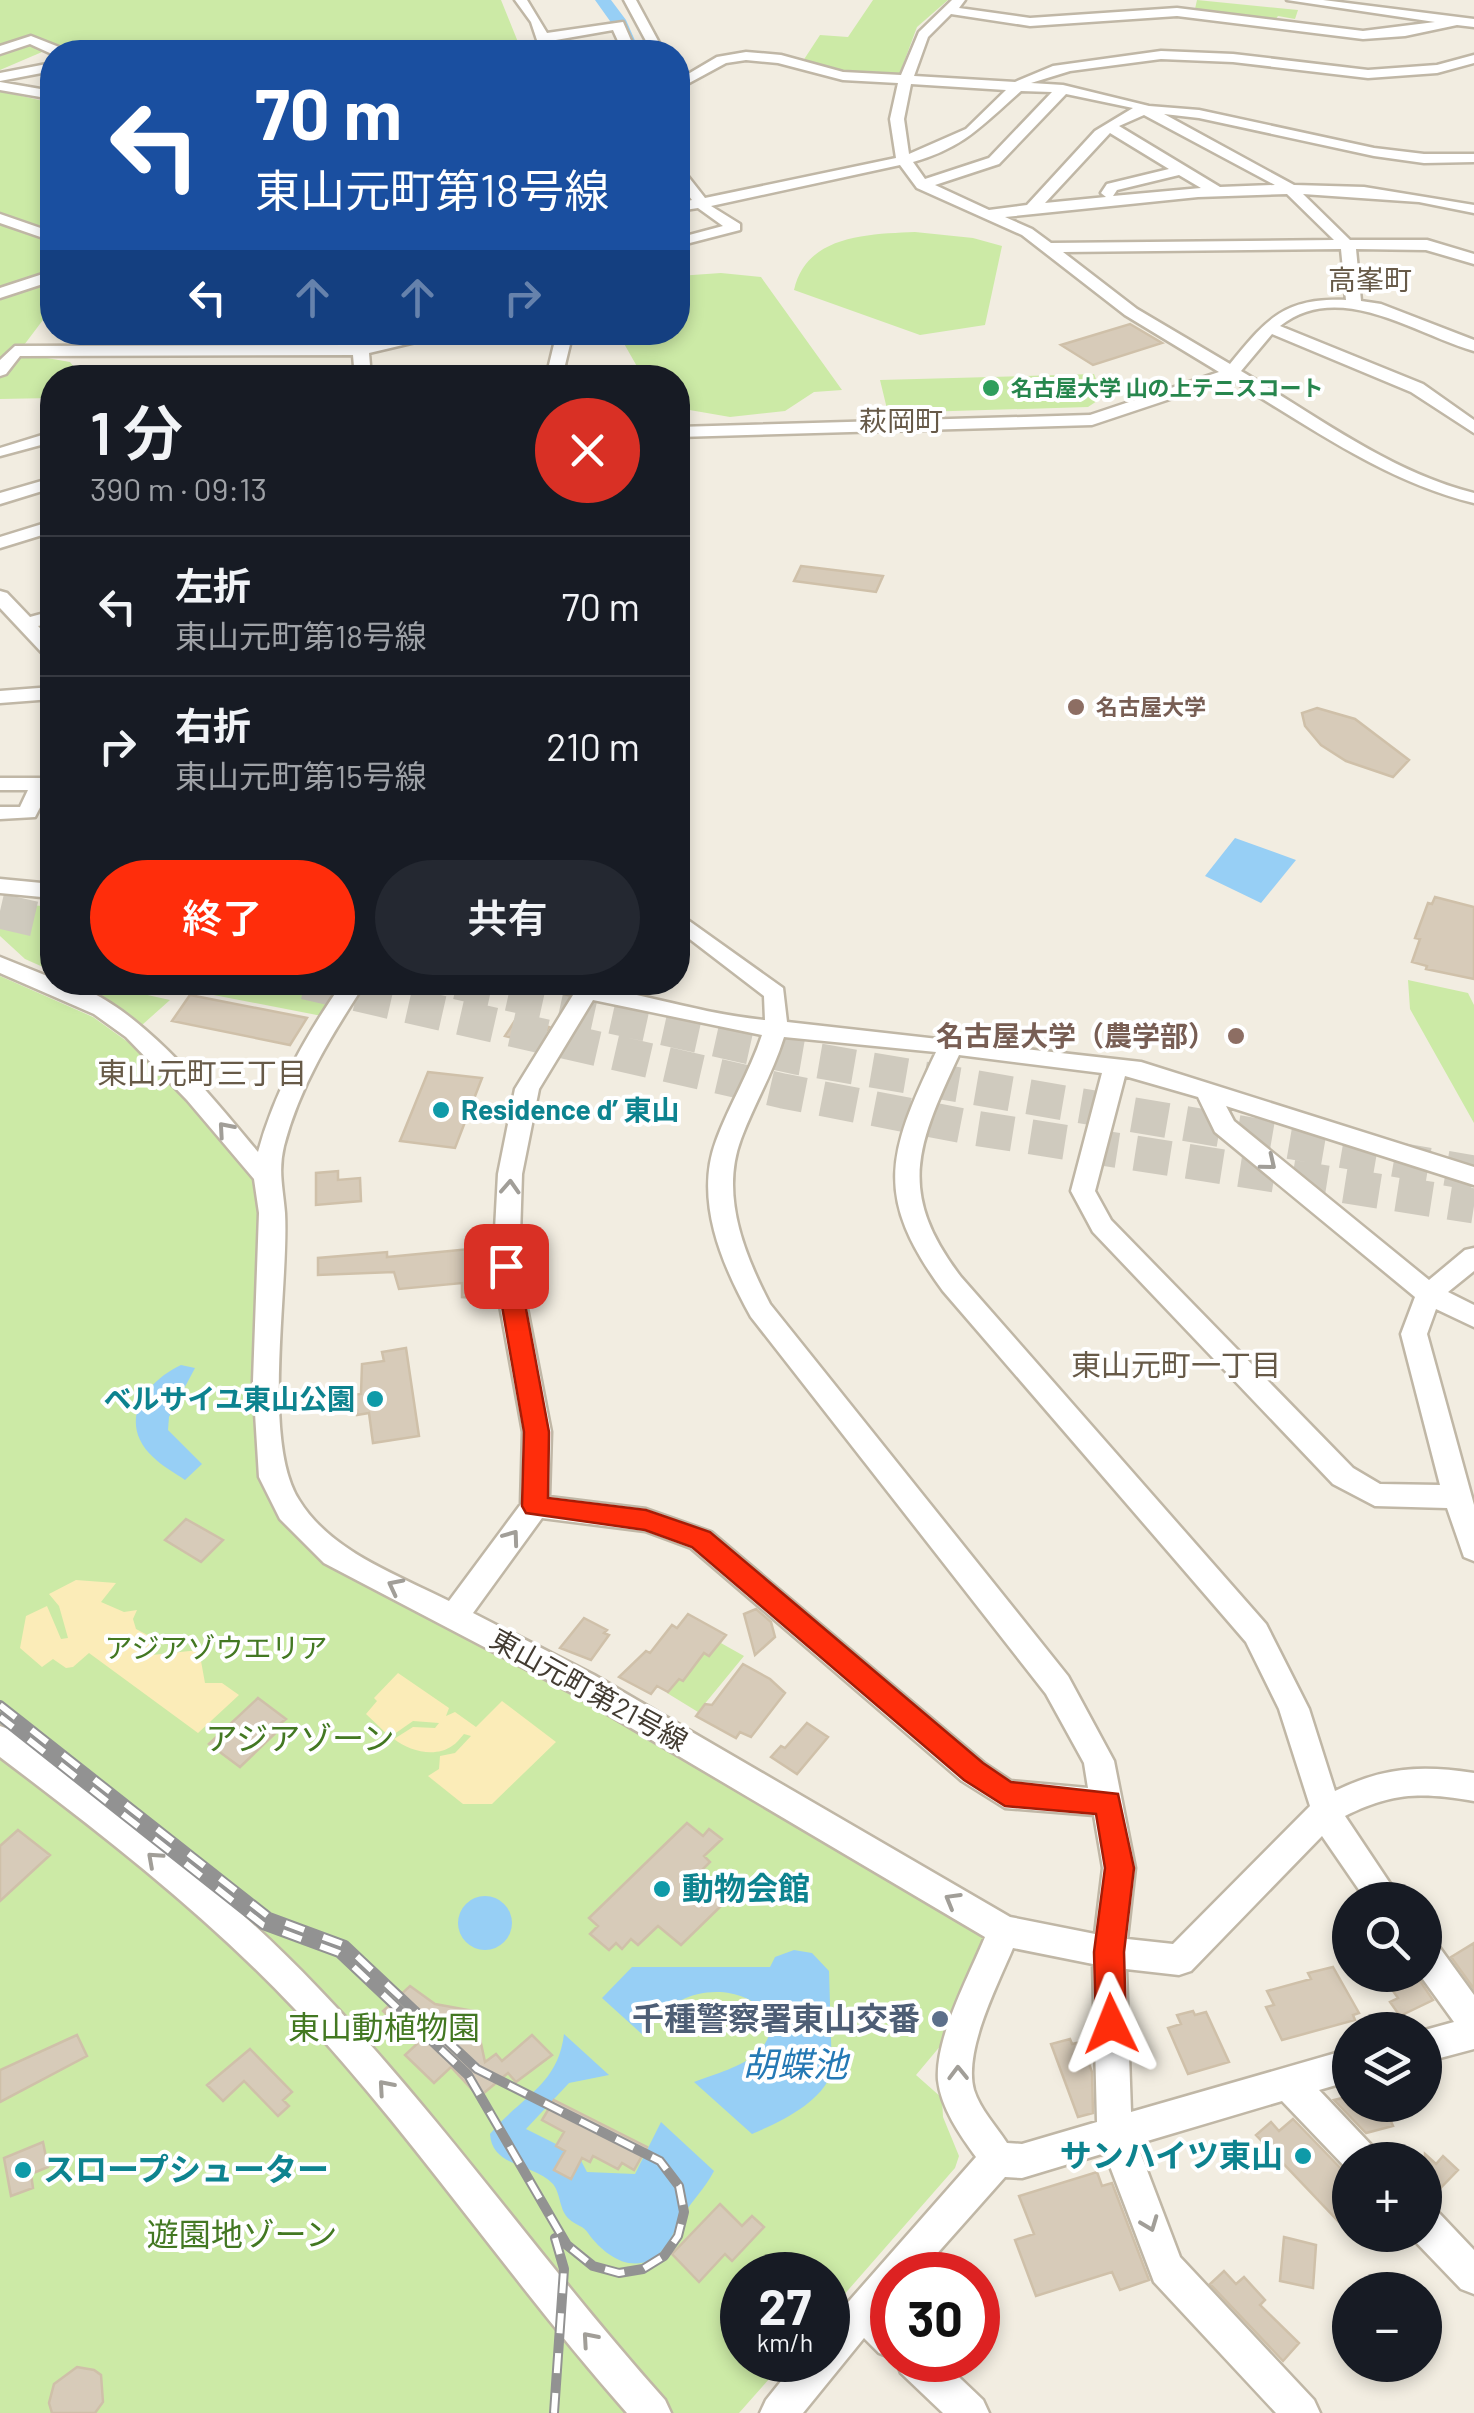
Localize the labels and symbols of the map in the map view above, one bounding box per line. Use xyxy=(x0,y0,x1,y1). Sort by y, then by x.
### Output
district label: 高峯町 xyxy=(1328,262,1412,296)
place label: 名古屋大学 山の上テニスコート xyxy=(1011,374,1323,400)
marker: 名古屋大学 山の上テニスコート xyxy=(980,377,1002,399)
district label: 萩岡町 xyxy=(859,403,943,437)
place label: 名古屋大学 xyxy=(1096,693,1206,719)
marker: 名古屋大学 xyxy=(1065,696,1087,718)
place label: 名古屋大学（農学部） xyxy=(936,1018,1216,1052)
marker: 名古屋大学（農学部） xyxy=(1225,1025,1247,1047)
district label: 東山元町三丁目 xyxy=(97,1054,307,1090)
place label: Residence d’ 東山 xyxy=(461,1092,680,1126)
marker: Residence d’ 東山 xyxy=(430,1099,452,1121)
one-way arrow xyxy=(219,1122,237,1141)
one-way arrow xyxy=(1258,1151,1276,1169)
one-way arrow xyxy=(499,1179,520,1195)
pin xyxy=(464,1224,549,1309)
district label: 東山元町一丁目 xyxy=(1071,1346,1281,1382)
place label: ベルサイユ東山公園 xyxy=(104,1381,355,1415)
marker: ベルサイユ東山公園 xyxy=(364,1388,386,1410)
one-way arrow xyxy=(501,1530,518,1548)
one-way arrow xyxy=(387,1579,405,1598)
street label: 東山元町第21号線 xyxy=(485,1621,694,1757)
park label: アジアゾウエリア xyxy=(105,1630,327,1664)
park label: アジアゾーン xyxy=(205,1718,395,1756)
one-way arrow xyxy=(147,1852,165,1870)
place label: 動物会館 xyxy=(682,1868,810,1906)
marker: 動物会館 xyxy=(651,1878,673,1900)
one-way arrow xyxy=(945,1893,963,1913)
position arrow xyxy=(1059,1972,1163,2076)
place label: 千種警察署東山交番 xyxy=(632,1998,920,2036)
park label: 東山動植物園 xyxy=(288,2007,480,2045)
marker: 千種警察署東山交番 xyxy=(929,2008,951,2030)
water label: 胡蝶池 xyxy=(742,2042,850,2084)
one-way arrow xyxy=(948,2065,969,2080)
one-way arrow xyxy=(378,2080,396,2098)
place label: サンハイツ東山 xyxy=(1060,2135,1283,2173)
marker: サンハイツ東山 xyxy=(1292,2145,1314,2167)
place label: スロープシューター xyxy=(43,2149,329,2187)
marker: スロープシューター xyxy=(12,2159,34,2181)
park label: 遊園地ゾーン xyxy=(147,2214,337,2252)
one-way arrow xyxy=(1139,2215,1159,2232)
speed limit sign: 30 xyxy=(870,2252,1000,2382)
one-way arrow xyxy=(582,2333,600,2351)

